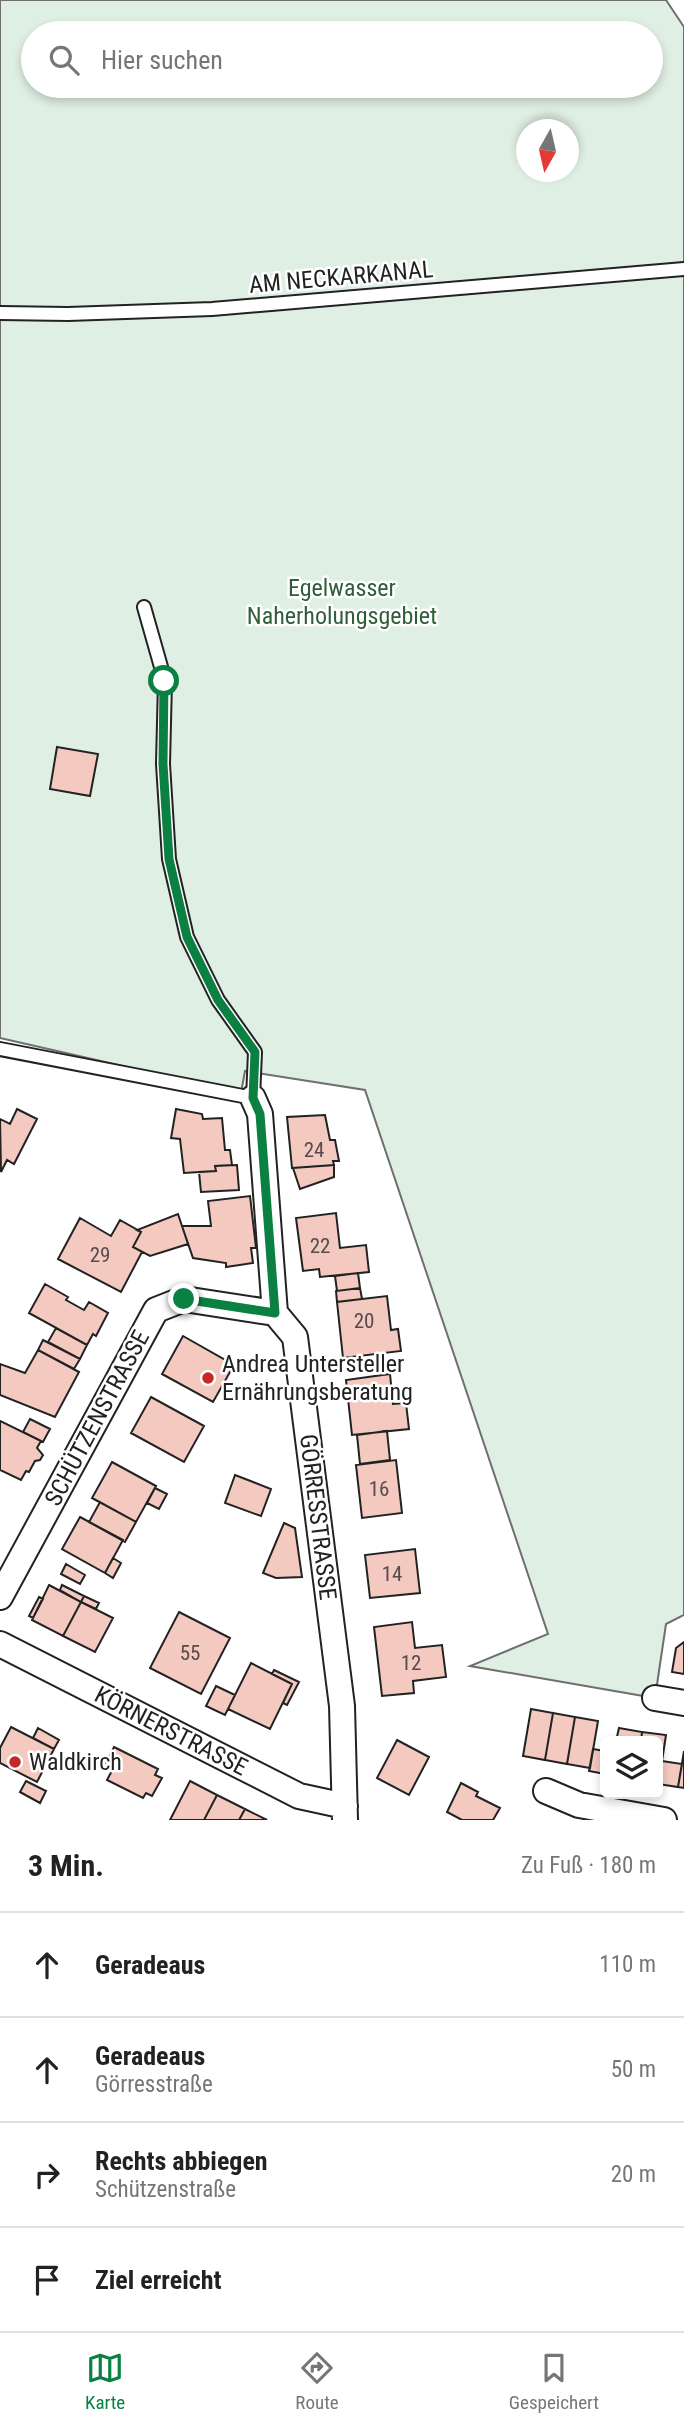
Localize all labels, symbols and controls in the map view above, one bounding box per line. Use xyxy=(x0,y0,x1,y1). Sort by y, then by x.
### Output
search box xyxy=(21,21,663,98)
icon: search xyxy=(45,41,83,79)
text: Hier suchen xyxy=(101,45,223,75)
north arrow xyxy=(516,119,579,182)
street label: AM NECKARKANAL xyxy=(248,255,434,299)
park label: Egelwasser Naherholungsgebiet xyxy=(247,574,437,630)
route start xyxy=(148,665,179,696)
house number: 24 xyxy=(304,1138,324,1162)
house number: 22 xyxy=(310,1234,330,1258)
house number: 29 xyxy=(90,1243,110,1267)
route end xyxy=(168,1283,199,1314)
house number: 20 xyxy=(354,1309,374,1333)
street label: SCHÜTZENSTRASSE xyxy=(39,1325,155,1510)
place label: Andrea Untersteller Ernährungsberatung xyxy=(222,1350,413,1406)
marker: Andrea Untersteller Ernährungsberatung xyxy=(200,1370,216,1386)
street label: GÖRRESSTRASSE xyxy=(294,1433,342,1602)
house number: 16 xyxy=(369,1477,389,1501)
house number: 14 xyxy=(382,1562,402,1586)
house number: 55 xyxy=(180,1641,200,1665)
house number: 12 xyxy=(401,1651,421,1675)
street label: KÖRNERSTRASSE xyxy=(90,1680,252,1782)
map controls xyxy=(600,1736,663,1799)
button: layers xyxy=(600,1736,663,1799)
place label: Waldkirch xyxy=(29,1748,122,1776)
marker: Waldkirch xyxy=(7,1754,23,1770)
text: 3 Min. xyxy=(28,1848,104,1883)
text: Zu Fuß · 180 m xyxy=(521,1852,656,1879)
icon: ahead xyxy=(28,1946,66,1984)
text: Geradeaus xyxy=(95,1950,205,1980)
text: 110 m xyxy=(599,1951,656,1978)
text: Geradeaus xyxy=(95,2041,205,2071)
icon: ahead xyxy=(28,2051,66,2089)
text: 50 m xyxy=(611,2056,656,2083)
text: Görresstraße xyxy=(95,2071,213,2098)
text: Rechts abbiegen xyxy=(95,2146,268,2176)
icon: right xyxy=(28,2156,66,2194)
text: 20 m xyxy=(611,2161,656,2188)
text: Schützenstraße xyxy=(95,2176,236,2203)
icon: arrive xyxy=(28,2261,66,2299)
text: Ziel erreicht xyxy=(95,2265,221,2295)
tab: Karte xyxy=(85,2349,125,2414)
tab: Route xyxy=(295,2349,339,2414)
tab: Gespeichert xyxy=(509,2349,599,2414)

